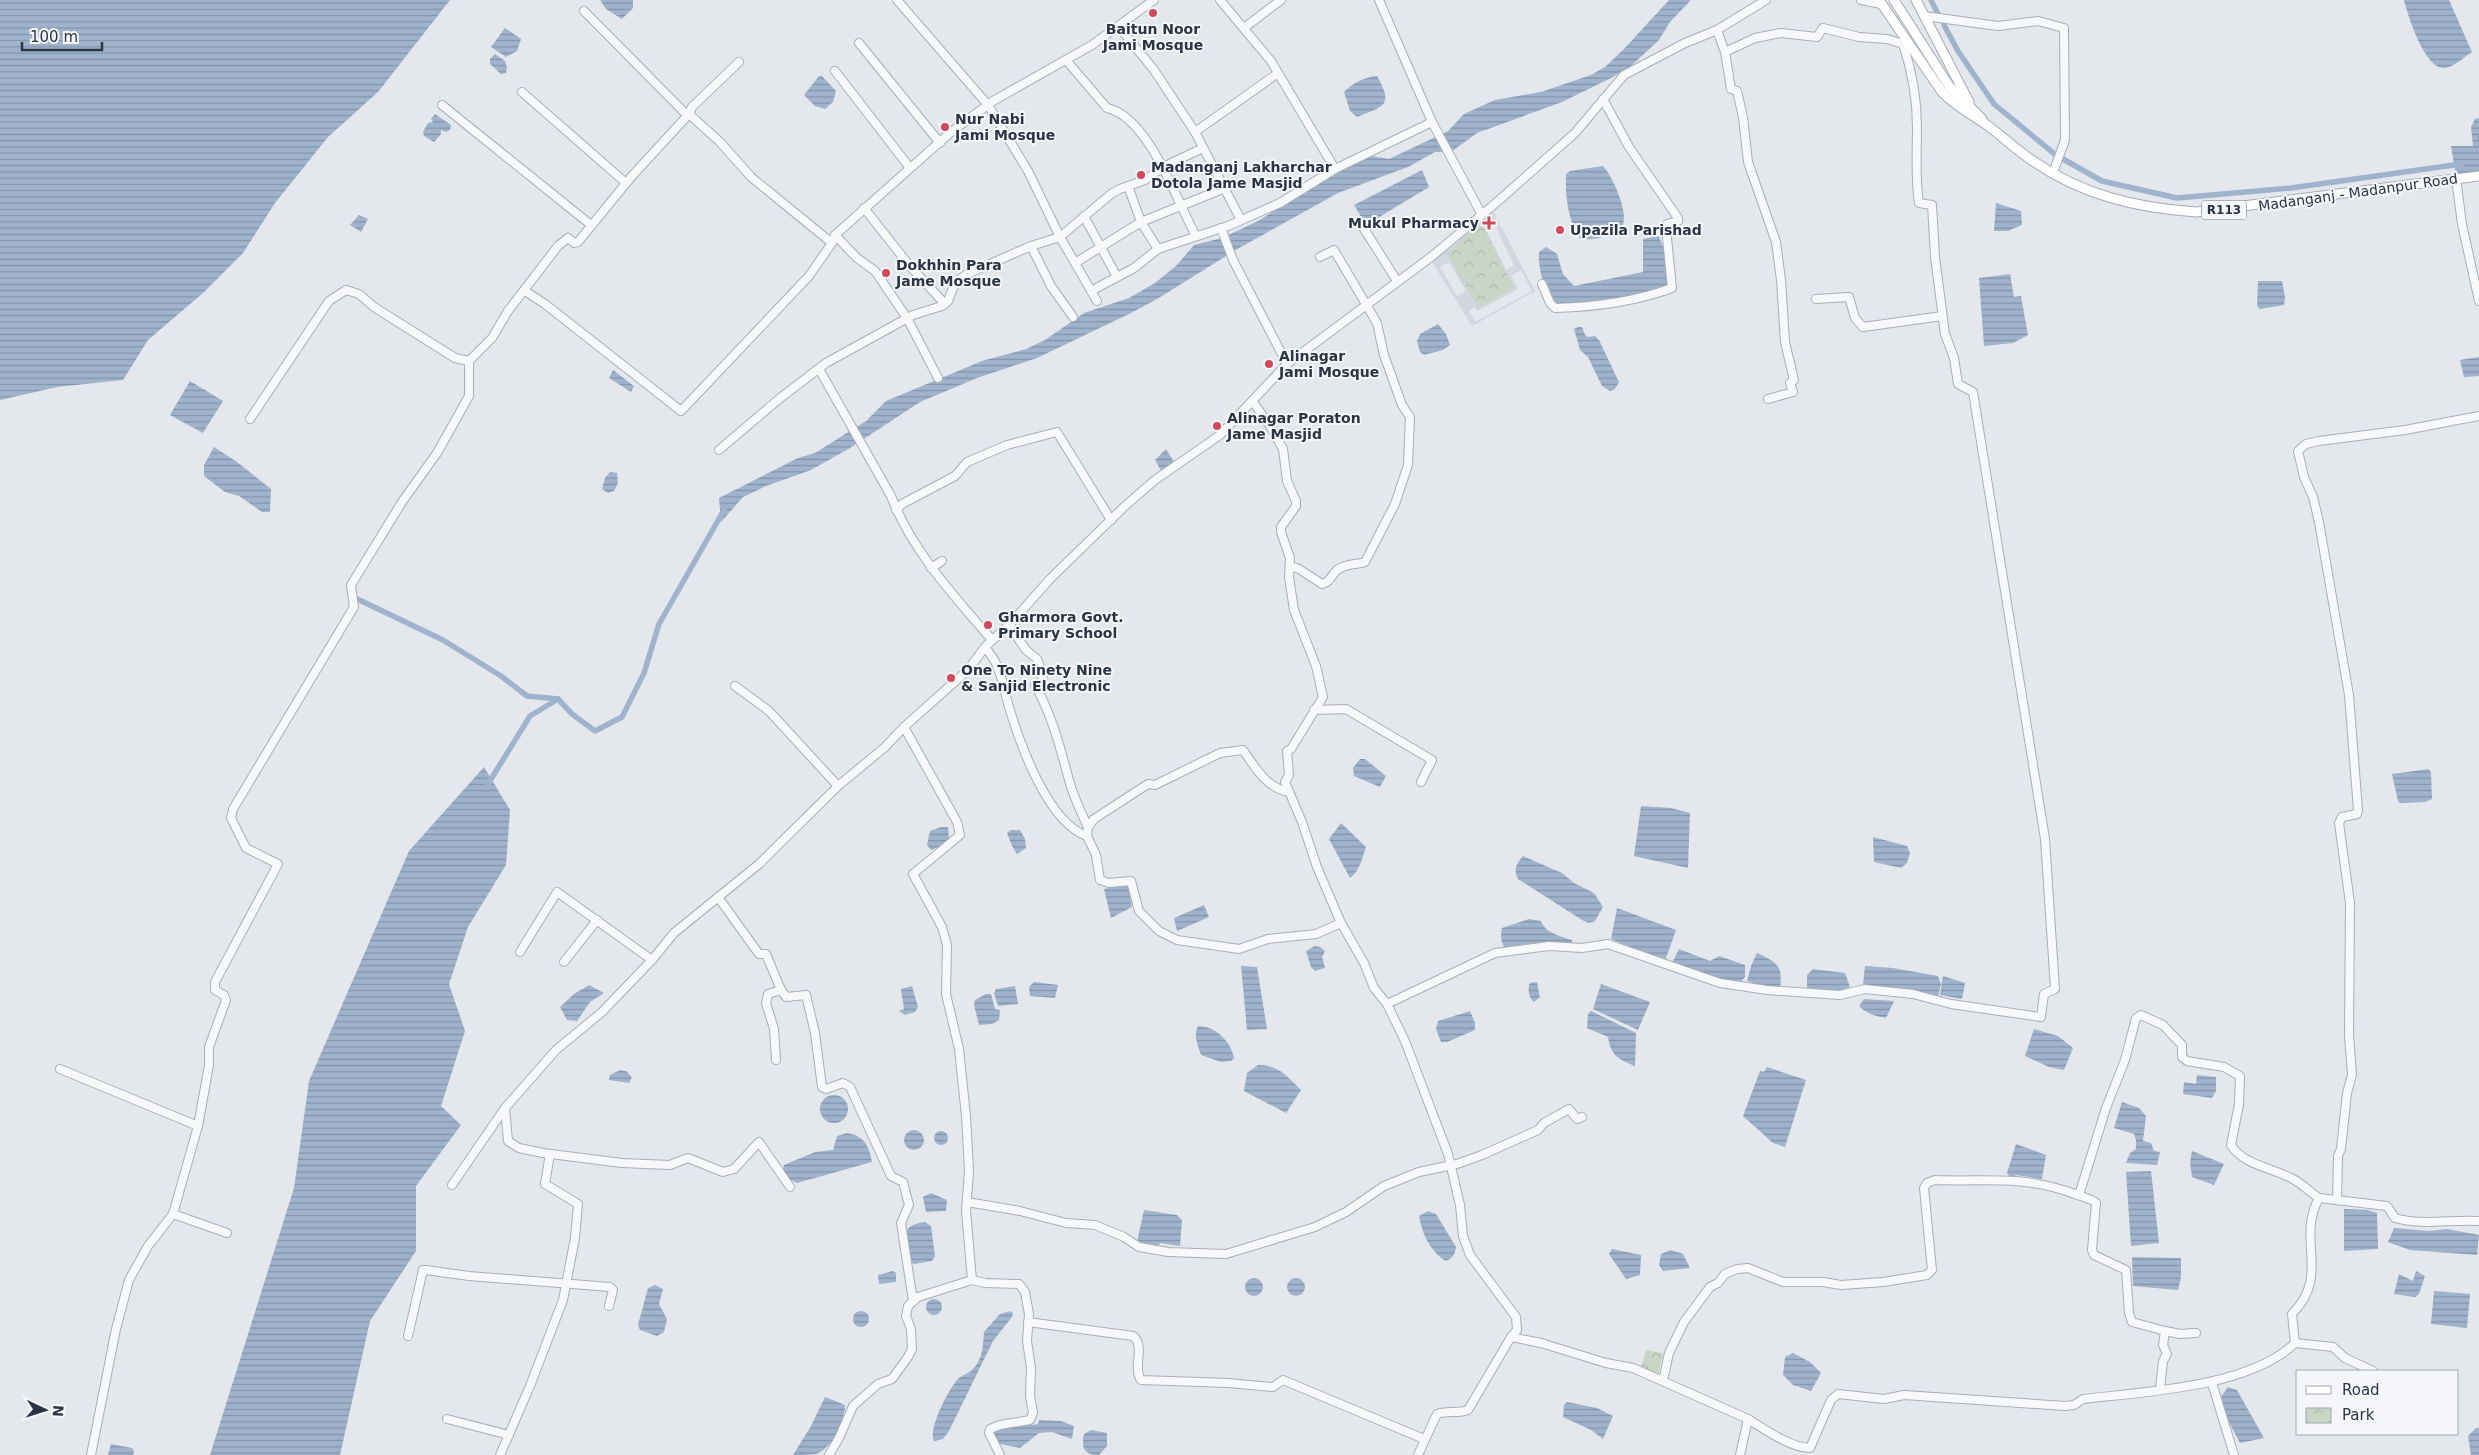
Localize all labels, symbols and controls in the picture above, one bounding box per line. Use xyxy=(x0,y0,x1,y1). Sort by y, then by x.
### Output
marker: Baitun Noor Jami Mosque xyxy=(1147,7,1159,19)
scale bar xyxy=(22,20,102,52)
place label: Baitun Noor Jami Mosque xyxy=(1102,21,1203,53)
text: 100 m xyxy=(30,28,78,46)
place label: Nur Nabi Jami Mosque xyxy=(954,111,1055,143)
marker: Nur Nabi Jami Mosque xyxy=(939,121,951,133)
place label: Madanganj Lakharchar Dotola Jame Masjid xyxy=(1151,159,1332,191)
marker: Madanganj Lakharchar Dotola Jame Masjid xyxy=(1135,169,1147,181)
street label: Madanganj - Madanpur Road xyxy=(2257,170,2459,214)
road number: R113 xyxy=(2202,200,2246,220)
place label: Mukul Pharmacy xyxy=(1348,215,1479,231)
marker: Mukul Pharmacy xyxy=(1483,217,1495,229)
place label: Upazila Parishad xyxy=(1570,222,1702,238)
marker: Upazila Parishad xyxy=(1554,224,1566,236)
place label: Dokhhin Para Jame Mosque xyxy=(895,257,1002,289)
marker: Dokhhin Para Jame Mosque xyxy=(880,267,892,279)
place label: Alinagar Jami Mosque xyxy=(1278,348,1379,380)
marker: Alinagar Jami Mosque xyxy=(1263,358,1275,370)
place label: Alinagar Poraton Jame Masjid xyxy=(1226,410,1361,442)
marker: Alinagar Poraton Jame Masjid xyxy=(1211,420,1223,432)
place label: Gharmora Govt. Primary School xyxy=(998,609,1124,641)
marker: Gharmora Govt. Primary School xyxy=(982,619,994,631)
place label: One To Ninety Nine & Sanjid Electronic xyxy=(961,662,1112,694)
marker: One To Ninety Nine & Sanjid Electronic xyxy=(945,672,957,684)
legend xyxy=(2296,1370,2459,1435)
text: Road xyxy=(2342,1381,2380,1399)
north arrow xyxy=(20,1385,70,1435)
text: N xyxy=(50,1405,66,1417)
text: Park xyxy=(2342,1406,2375,1424)

